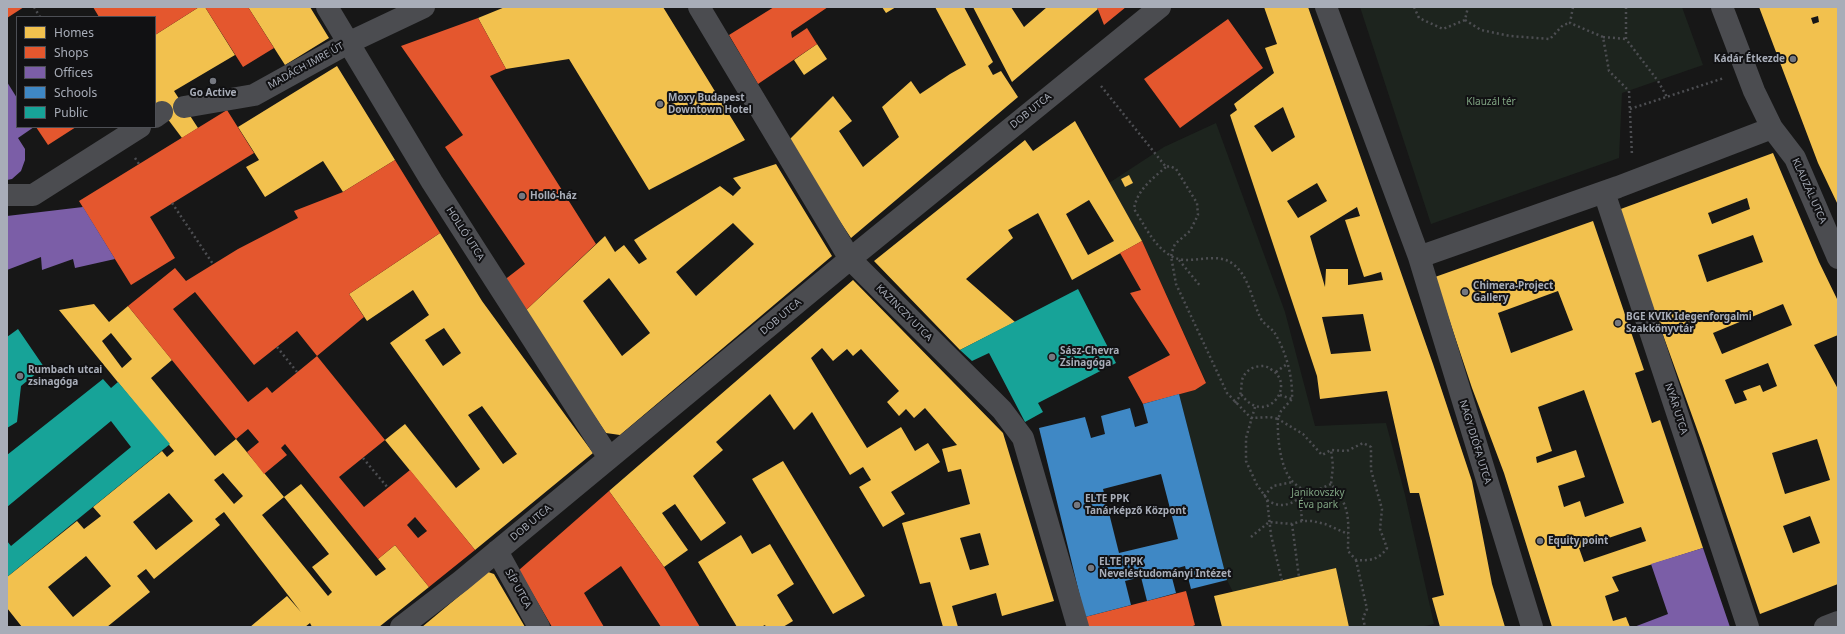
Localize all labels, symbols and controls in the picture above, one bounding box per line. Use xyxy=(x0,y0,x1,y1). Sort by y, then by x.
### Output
legend xyxy=(16,16,156,128)
text: Homes xyxy=(54,24,94,41)
street label: MADÁCH IMRE ÚT xyxy=(266,40,346,92)
text: Shops xyxy=(54,44,88,61)
place label: Kádár Étkezde xyxy=(1714,53,1785,65)
marker: Kádár Étkezde xyxy=(1788,54,1798,64)
text: Offices xyxy=(54,64,93,81)
marker: Go Active xyxy=(208,76,218,86)
text: Schools xyxy=(54,84,97,101)
place label: Go Active xyxy=(189,87,237,99)
street label: DOB UTCA xyxy=(1008,91,1054,131)
place label: Moxy Budapest Downtown Hotel xyxy=(668,92,752,116)
park label: Klauzál tér xyxy=(1466,96,1516,108)
marker: Moxy Budapest Downtown Hotel xyxy=(655,99,665,109)
text: Public xyxy=(54,104,88,121)
street label: KLAUZÁL UTCA xyxy=(1789,156,1829,226)
place label: Holló-ház xyxy=(530,190,577,202)
marker: Holló-ház xyxy=(517,191,527,201)
street label: HOLLÓ UTCA xyxy=(443,205,487,263)
place label: Chimera-Project Gallery xyxy=(1473,280,1553,304)
street label: KAZINCZY UTCA xyxy=(873,282,935,344)
marker: Chimera-Project Gallery xyxy=(1460,287,1470,297)
street label: DOB UTCA xyxy=(758,296,804,338)
place label: BGE KVIK Idegenforgalmi Szakkönyvtár xyxy=(1626,311,1752,334)
marker: BGE KVIK Idegenforgalmi Szakkönyvtár xyxy=(1613,318,1623,328)
place label: Sász-Chevra Zsinagóga xyxy=(1060,345,1119,368)
marker: Sász-Chevra Zsinagóga xyxy=(1047,352,1057,362)
place label: Rumbach utcai zsinagóga xyxy=(28,364,102,388)
marker: Rumbach utcai zsinagóga xyxy=(15,371,25,381)
street label: NYÁR UTCA xyxy=(1662,382,1690,436)
street label: NAGY DIÓFA UTCA xyxy=(1457,399,1493,485)
park label: Janikovszky Éva park xyxy=(1291,487,1345,510)
place label: ELTE PPK Tanárképző Központ xyxy=(1085,493,1186,516)
marker: ELTE PPK Tanárképző Központ xyxy=(1072,500,1082,510)
street label: DOB UTCA xyxy=(508,502,554,544)
place label: Equity point xyxy=(1548,535,1608,547)
marker: Equity point xyxy=(1535,536,1545,546)
place label: ELTE PPK Neveléstudományi Intézet xyxy=(1099,556,1231,580)
marker: ELTE PPK Neveléstudományi Intézet xyxy=(1086,563,1096,573)
street label: SÍP UTCA xyxy=(502,567,534,611)

